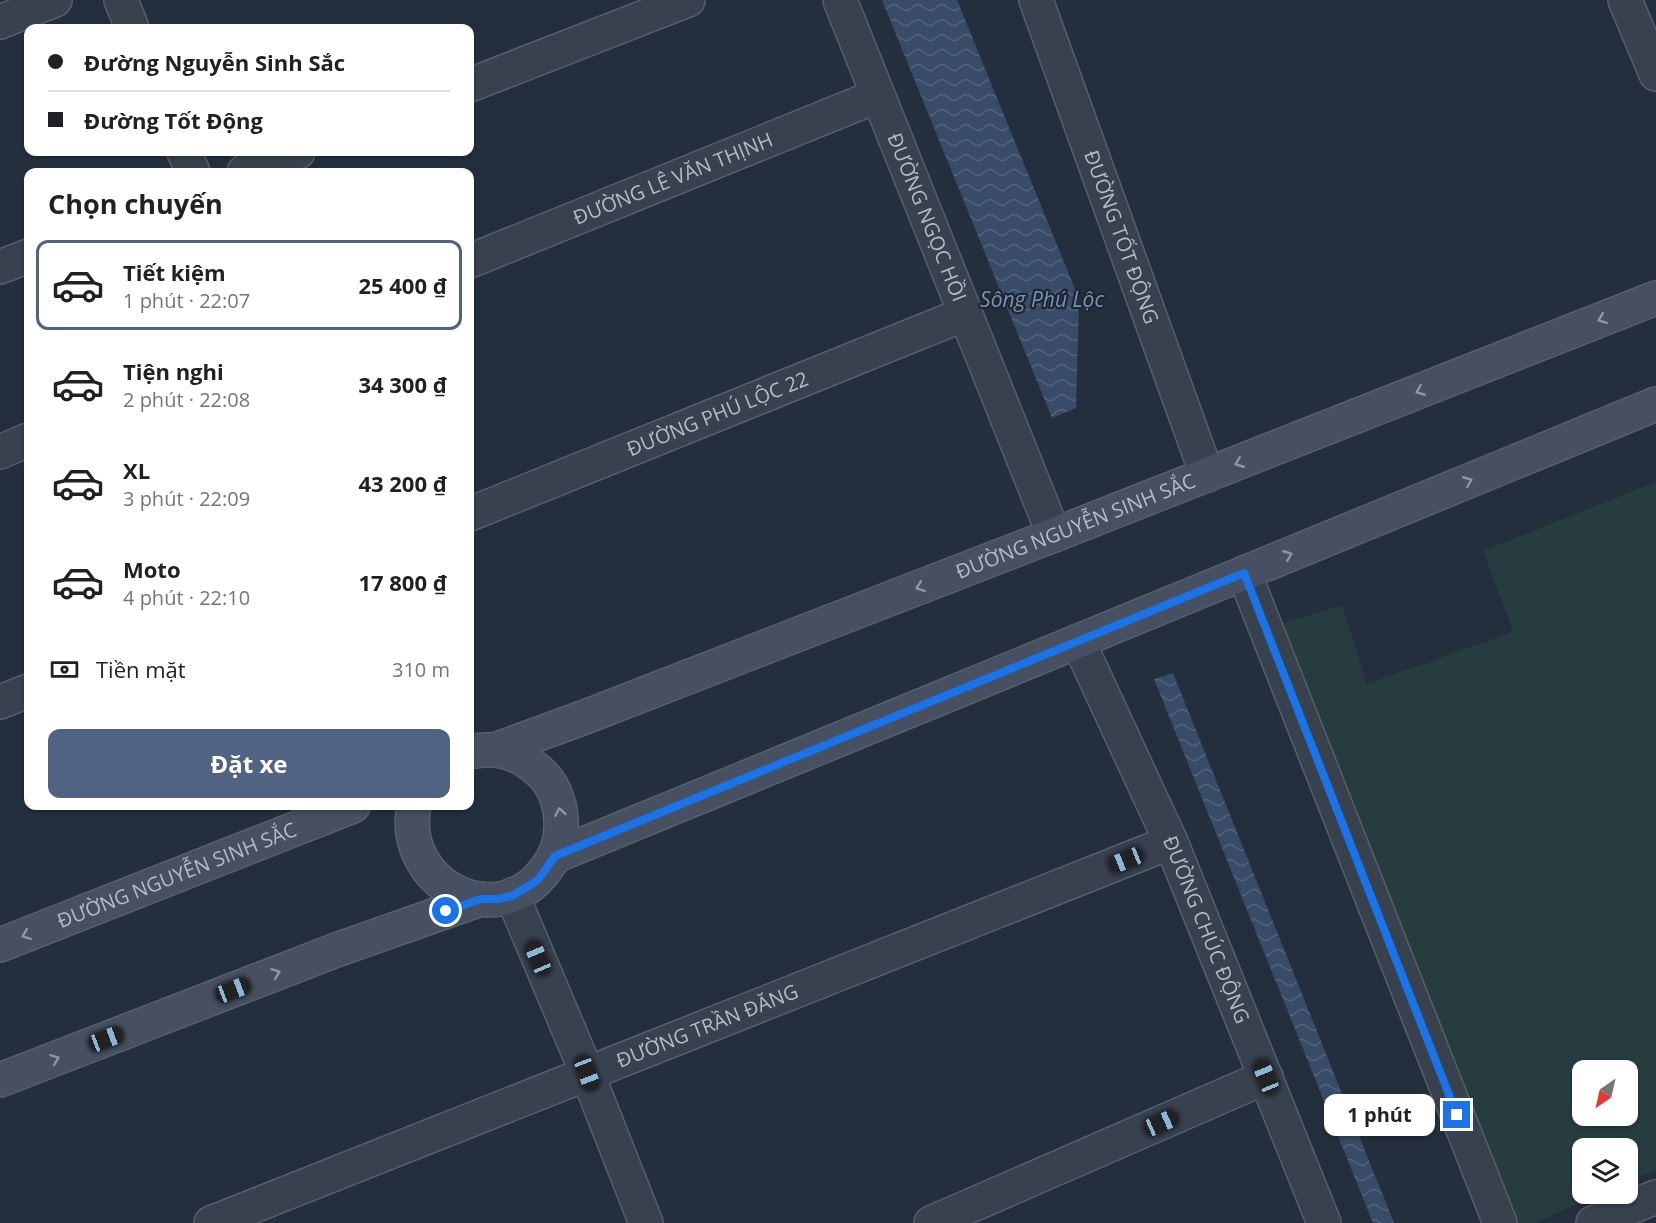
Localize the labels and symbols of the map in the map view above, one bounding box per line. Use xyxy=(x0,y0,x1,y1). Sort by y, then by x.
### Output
street label: ĐƯỜNG LÊ VĂN THỊNH xyxy=(569,126,777,231)
street label: ĐƯỜNG NGỌC HỒI xyxy=(882,129,973,305)
street label: ĐƯỜNG TỐT ĐỘNG xyxy=(1078,146,1166,328)
water label: Sông Phú Lộc xyxy=(980,285,1104,313)
one-way arrow xyxy=(1597,312,1607,325)
street label: ĐƯỜNG PHÚ LỘC 22 xyxy=(623,365,812,462)
one-way arrow xyxy=(1415,384,1426,396)
one-way arrow xyxy=(1234,455,1245,468)
street label: ĐƯỜNG NGUYỄN SINH SẮC xyxy=(952,467,1199,585)
one-way arrow xyxy=(1462,476,1473,488)
one-way arrow xyxy=(1281,550,1292,562)
one-way arrow xyxy=(916,580,927,592)
one-way arrow xyxy=(554,807,567,817)
street label: ĐƯỜNG NGUYỄN SINH SẮC xyxy=(53,816,300,934)
street label: ĐƯỜNG CHÚC ĐỘNG xyxy=(1157,832,1256,1027)
car xyxy=(1106,845,1146,875)
route start xyxy=(432,897,459,924)
one-way arrow xyxy=(21,928,32,940)
car xyxy=(523,938,553,978)
one-way arrow xyxy=(270,968,281,981)
car xyxy=(213,975,253,1005)
street label: ĐƯỜNG TRẦN ĐĂNG xyxy=(612,977,802,1074)
car xyxy=(86,1024,126,1054)
one-way arrow xyxy=(49,1053,59,1066)
car xyxy=(572,1053,602,1093)
car xyxy=(1251,1057,1281,1097)
north arrow xyxy=(1572,1060,1638,1126)
callout: 1 phút xyxy=(1325,1094,1436,1136)
route end xyxy=(1443,1101,1470,1128)
car xyxy=(1141,1107,1181,1139)

